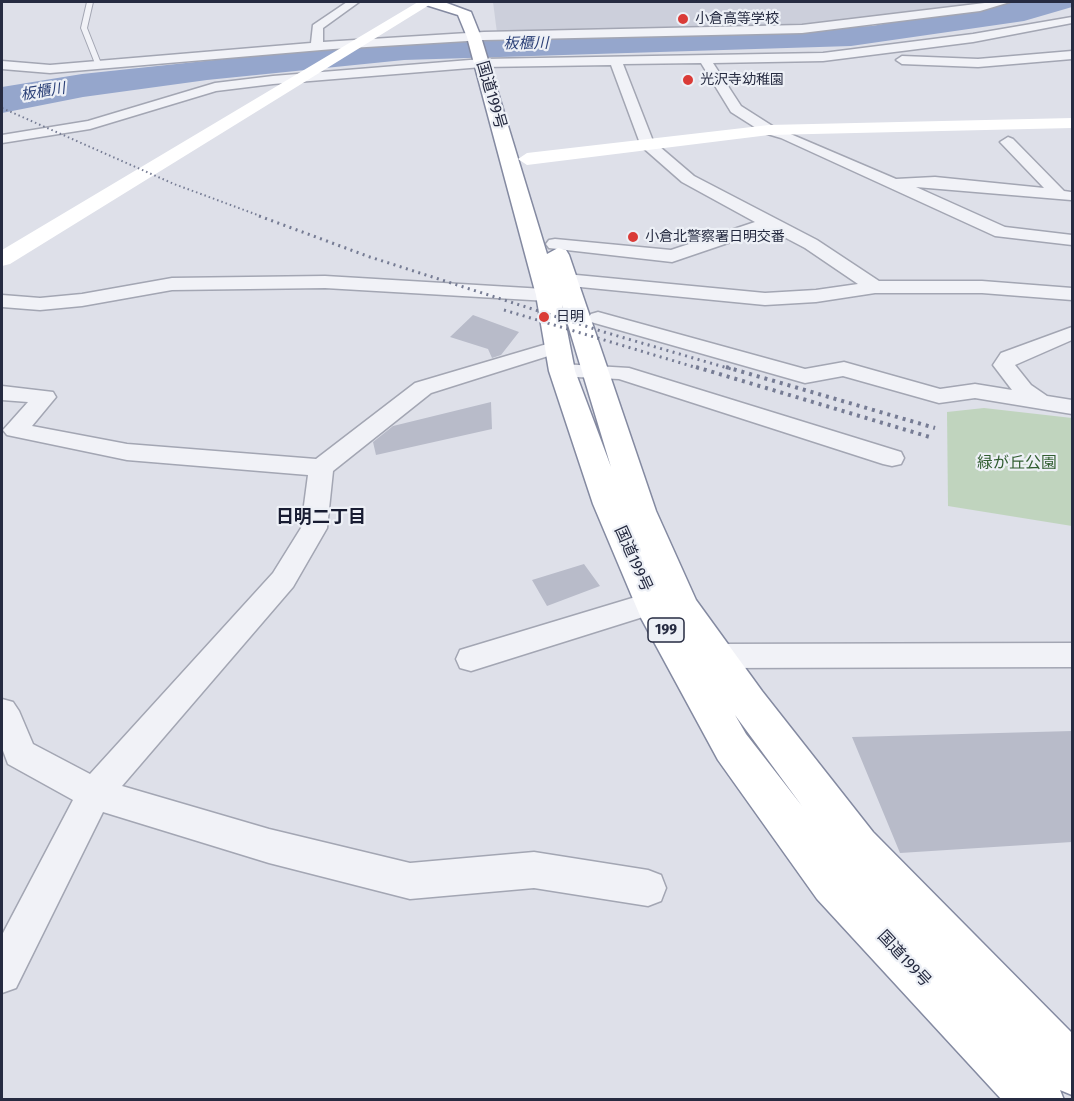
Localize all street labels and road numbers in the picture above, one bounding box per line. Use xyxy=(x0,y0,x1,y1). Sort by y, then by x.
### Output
street label: 国道199号 xyxy=(472,59,510,131)
street label: 国道199号 xyxy=(610,523,656,595)
road number: 199 xyxy=(648,618,684,642)
street label: 国道199号 xyxy=(873,927,935,991)

